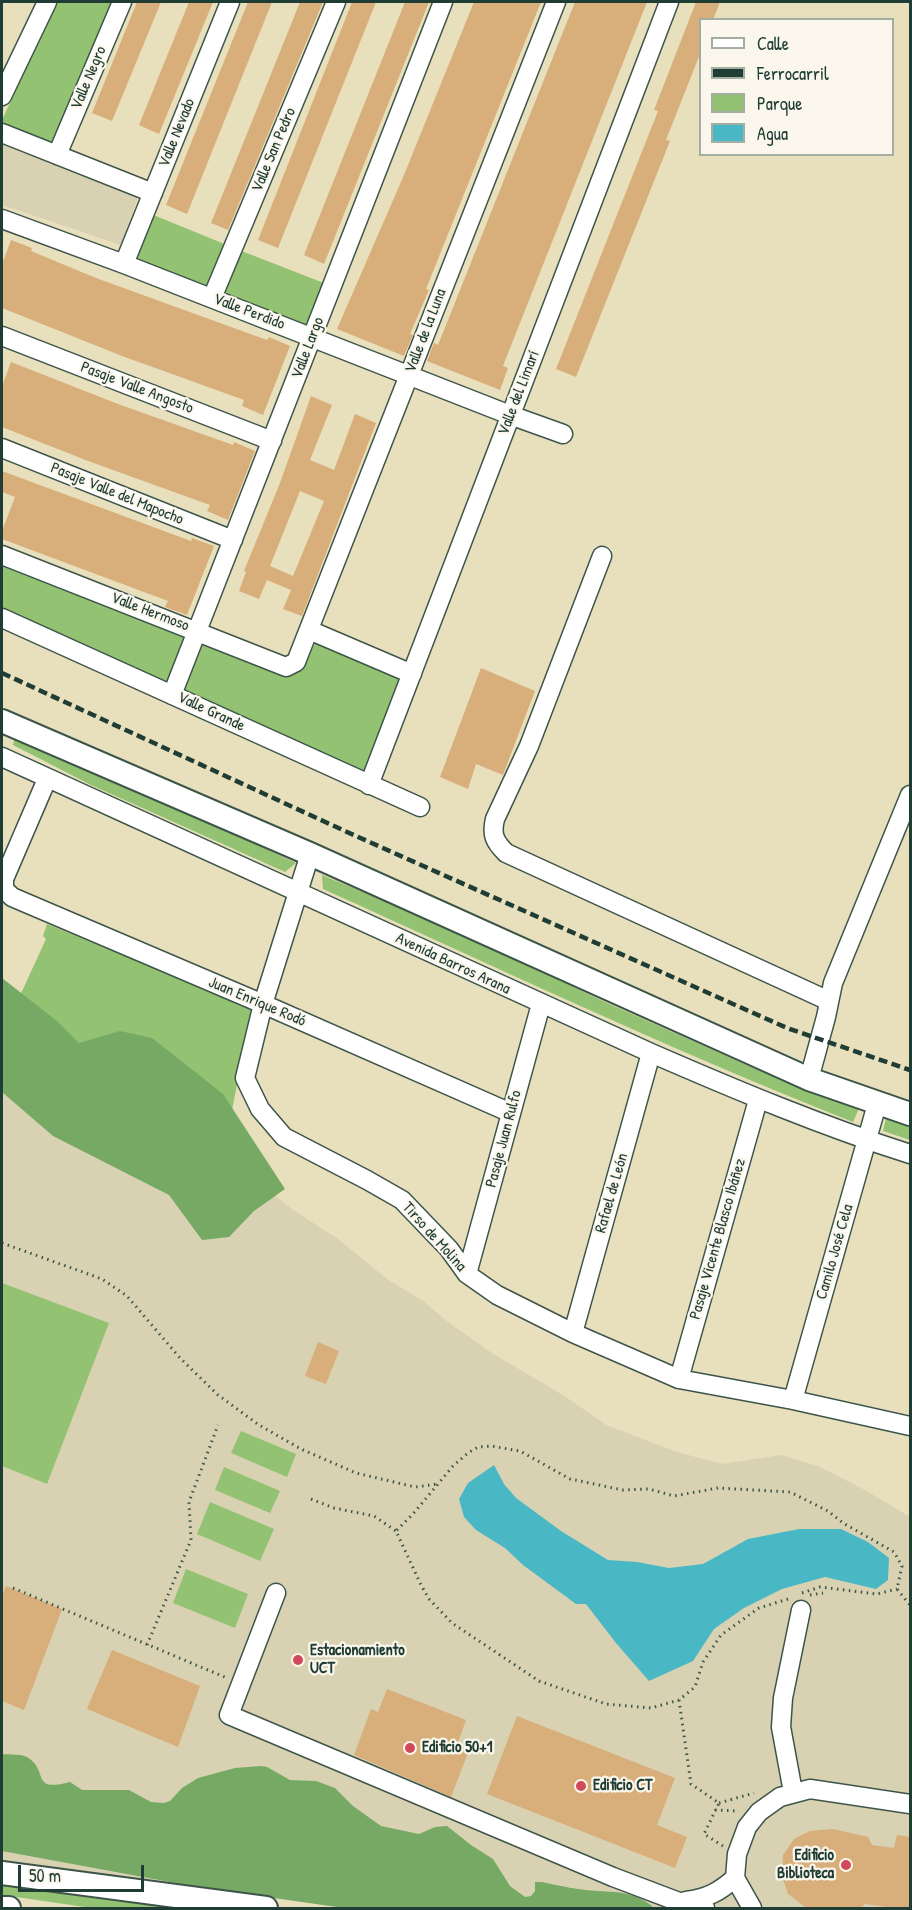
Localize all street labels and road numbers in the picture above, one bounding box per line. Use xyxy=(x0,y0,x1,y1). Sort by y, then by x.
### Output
street label: Valle Negro xyxy=(67,43,111,113)
street label: Valle Nevado xyxy=(155,96,199,170)
street label: Valle San Pedro xyxy=(248,105,300,195)
street label: Valle de la Luna xyxy=(401,286,451,376)
street label: Valle Perdido xyxy=(211,290,287,334)
street label: Valle Largo xyxy=(288,315,328,381)
street label: Valle del Limarí xyxy=(494,348,544,438)
street label: Pasaje Valle Angosto xyxy=(78,358,196,418)
street label: Pasaje Valle del Mapocho xyxy=(48,459,186,529)
street label: Valle Hermoso xyxy=(108,588,192,636)
street label: Valle Grande xyxy=(174,688,248,736)
street label: Avenida Barros Arana xyxy=(393,929,513,999)
street label: Juan Enrique Rodó xyxy=(205,973,309,1031)
street label: Pasaje Juan Rulfo xyxy=(482,1088,526,1190)
street label: Rafael de León xyxy=(591,1151,633,1235)
street label: Pasaje Vicente Blasco Ibáñez xyxy=(686,1156,750,1322)
street label: Tirso de Molina xyxy=(398,1198,470,1276)
street label: Camilo José Cela xyxy=(812,1202,858,1302)

